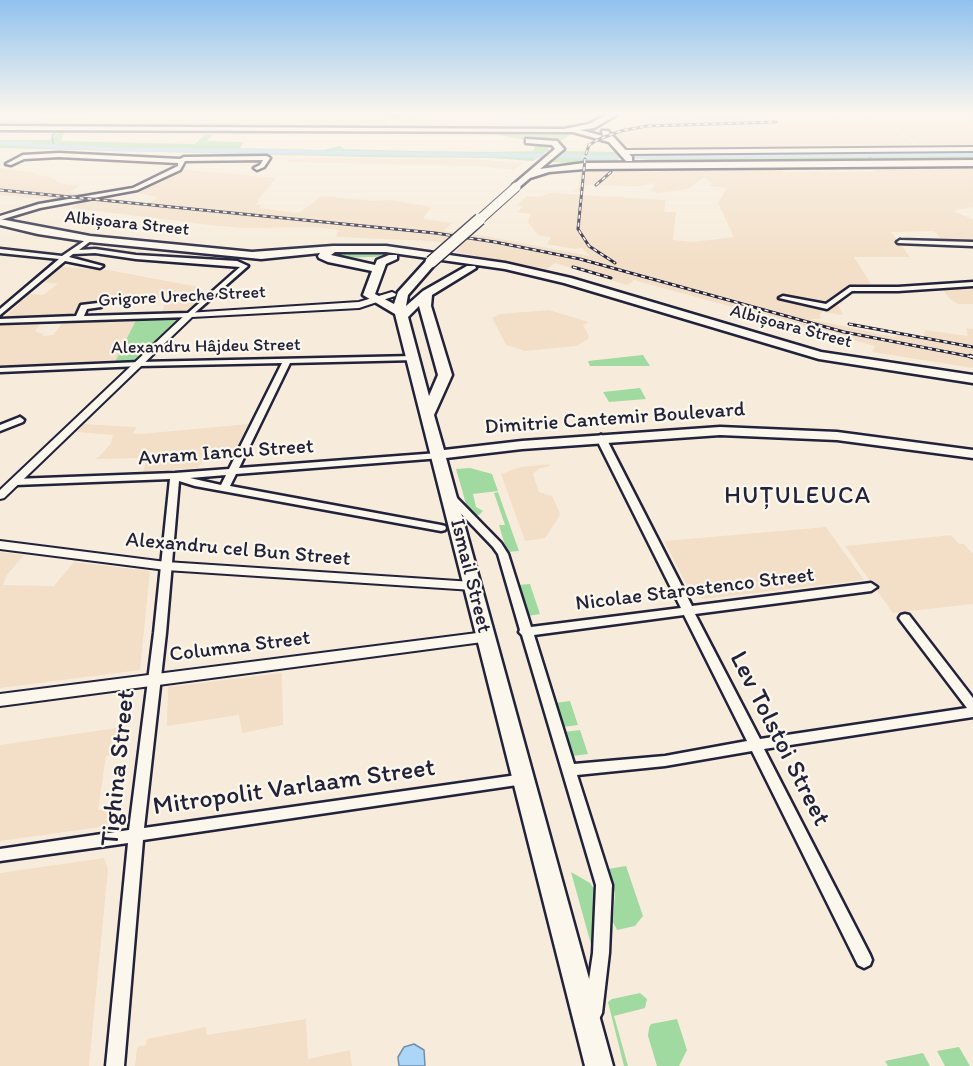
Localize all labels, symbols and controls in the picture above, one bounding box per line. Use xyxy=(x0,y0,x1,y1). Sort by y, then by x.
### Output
street label: Albișoara Street xyxy=(64,207,190,241)
street label: Grigore Ureche Street xyxy=(98,282,266,312)
street label: Albișoara Street xyxy=(728,300,854,354)
street label: Alexandru Hâjdeu Street xyxy=(111,335,301,359)
street label: Dimitrie Cantemir Boulevard xyxy=(484,397,746,441)
street label: Avram Iancu Street xyxy=(137,434,315,472)
district label: HUȚULEUCA xyxy=(724,483,872,511)
street label: Ismail Street xyxy=(444,516,496,636)
street label: Alexandru cel Bun Street xyxy=(125,528,351,572)
street label: Nicolae Starostenco Street xyxy=(574,563,816,617)
street label: Columna Street xyxy=(168,626,312,668)
street label: Lev Tolstoi Street xyxy=(722,646,836,832)
street label: Tighina Street xyxy=(95,688,143,848)
street label: Mitropolit Varlaam Street xyxy=(151,753,437,823)

